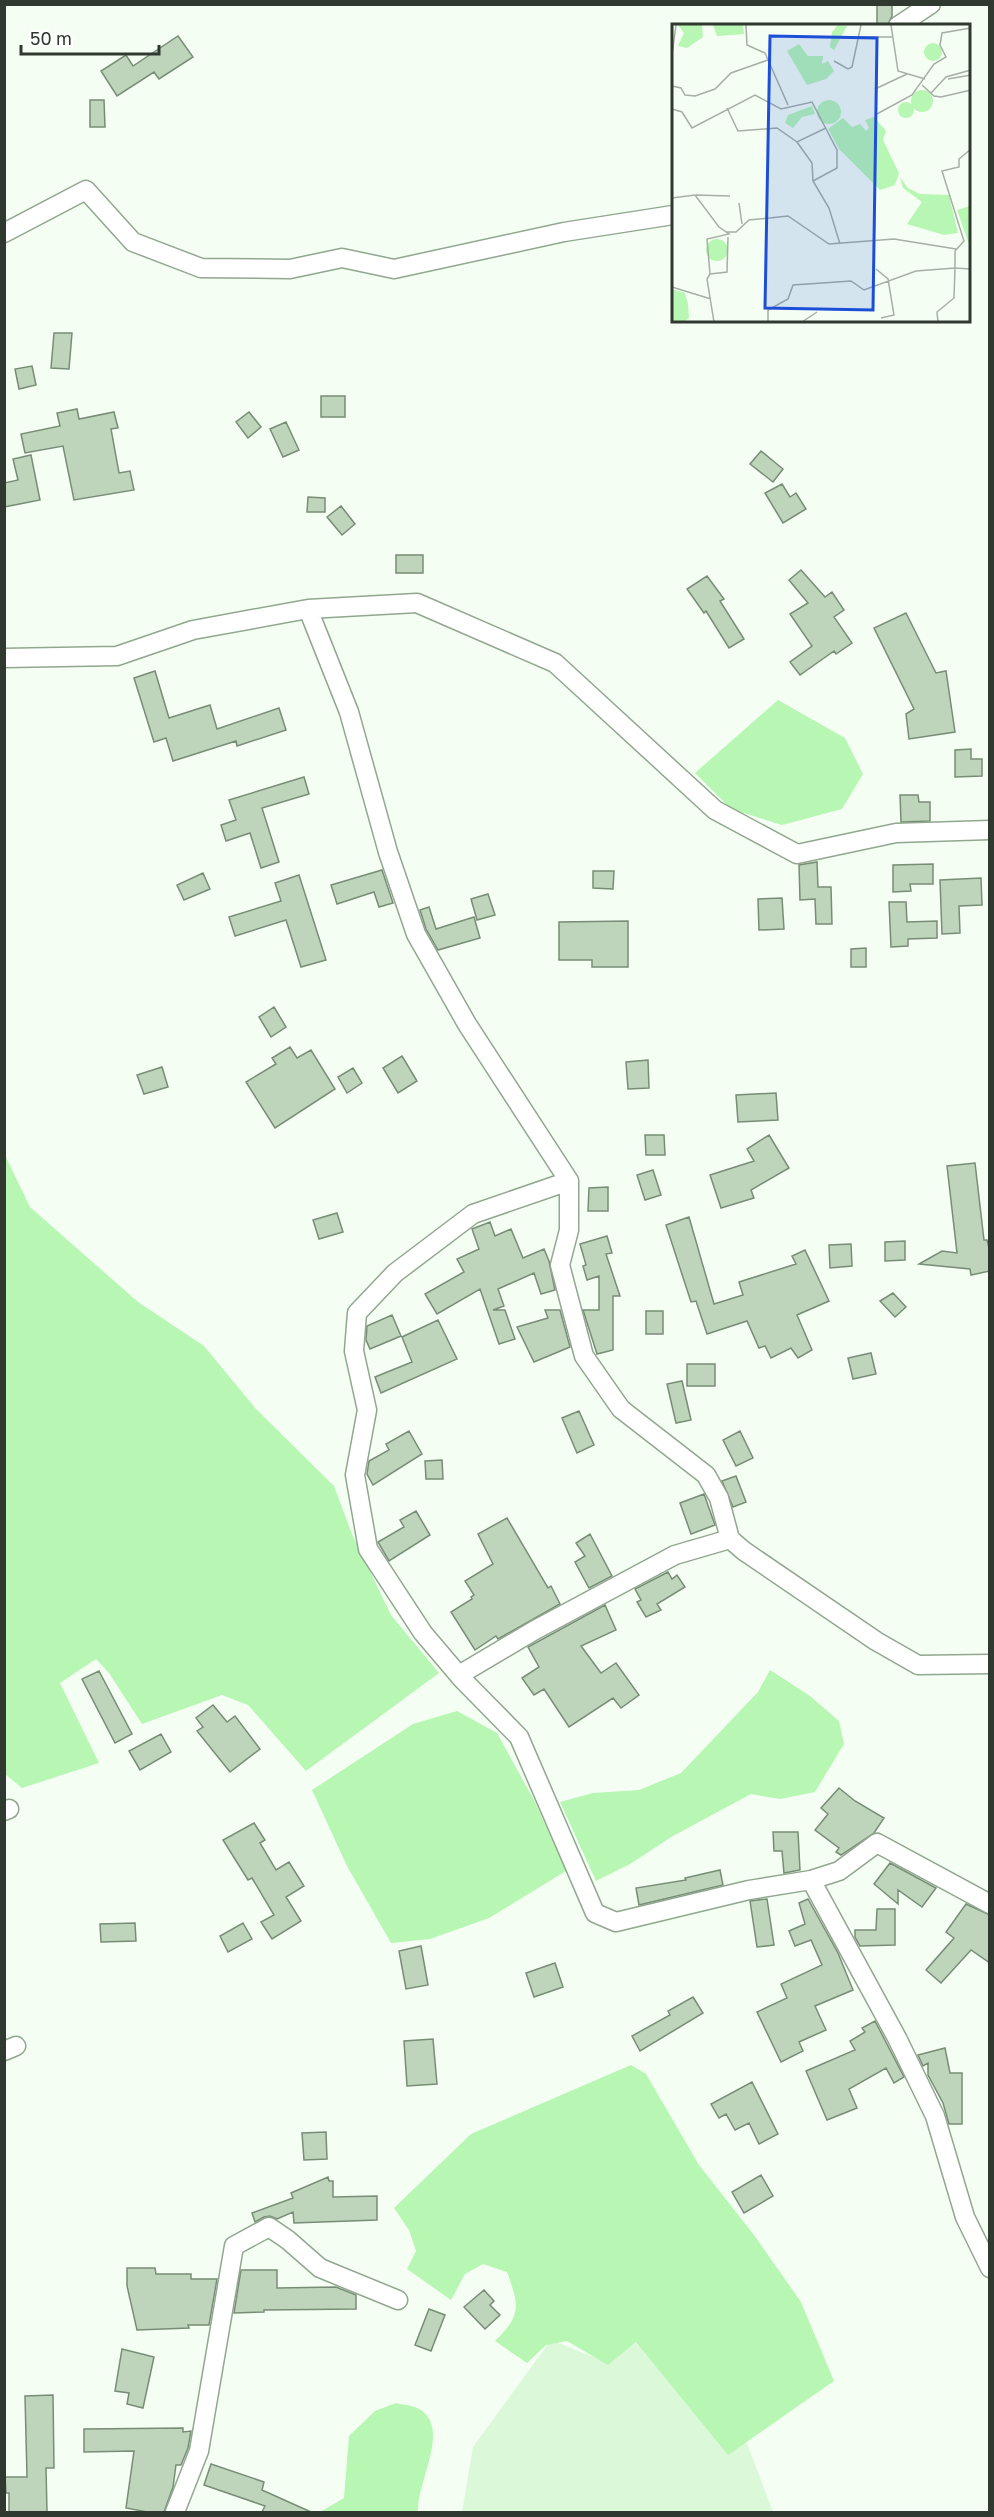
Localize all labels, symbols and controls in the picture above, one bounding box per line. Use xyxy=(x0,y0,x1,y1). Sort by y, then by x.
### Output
scale bar xyxy=(21,18,159,56)
inset map xyxy=(672,24,970,322)
text: 50 m xyxy=(30,27,72,49)

